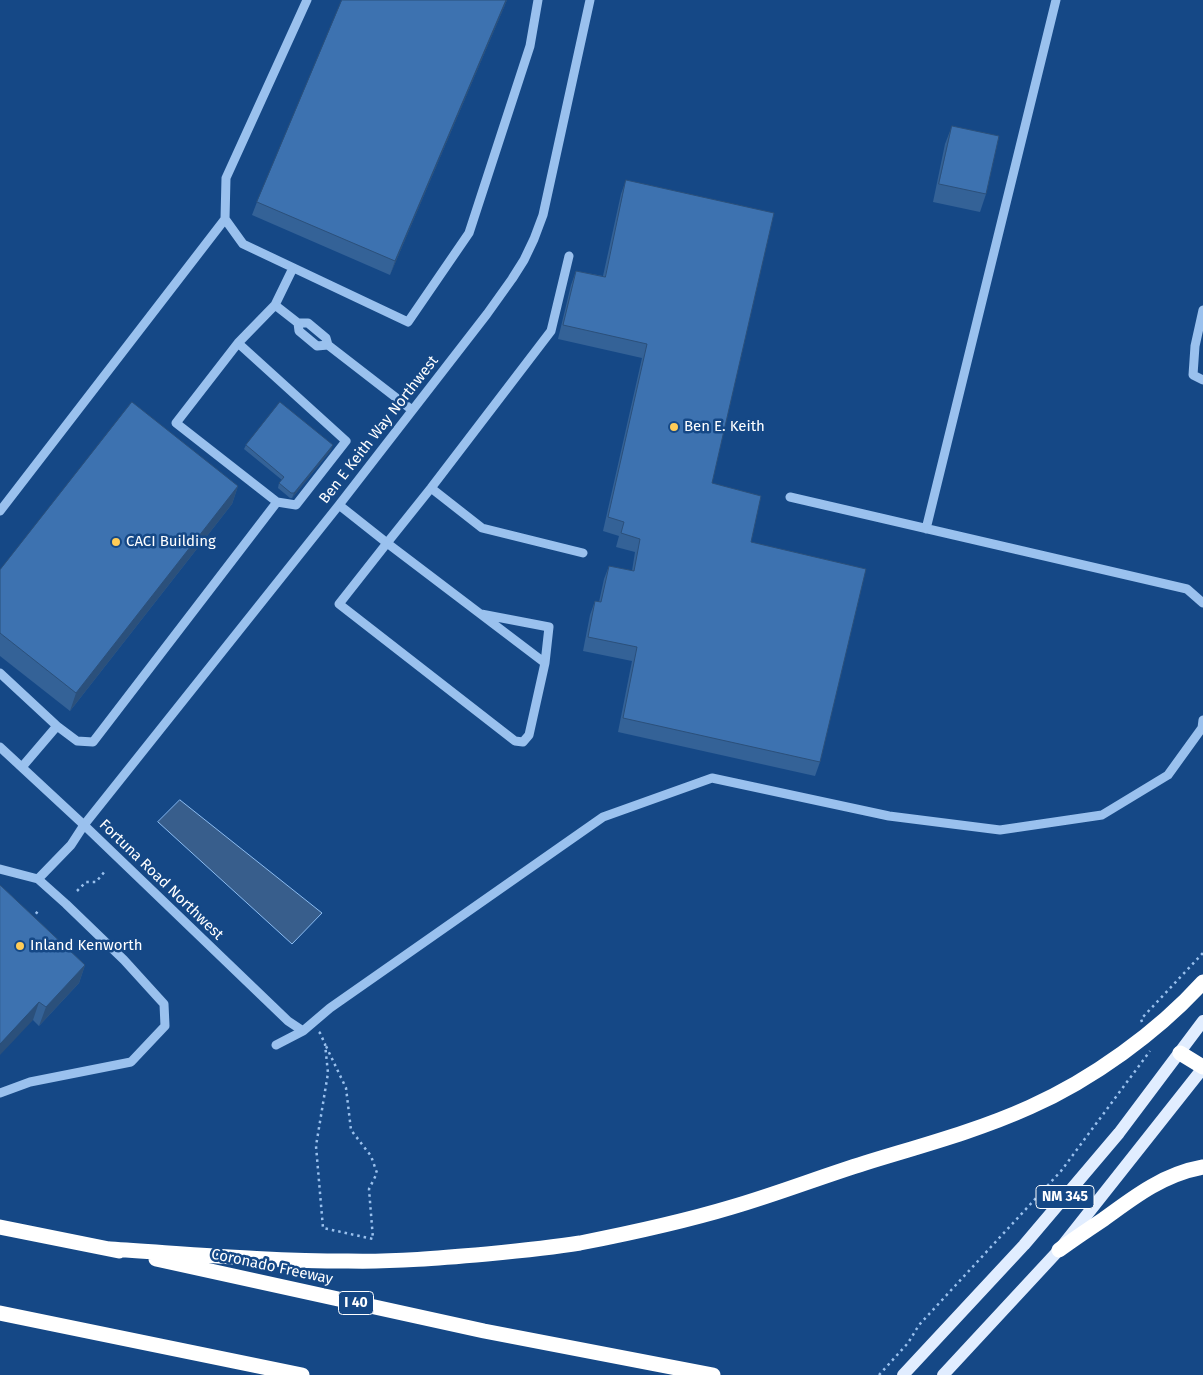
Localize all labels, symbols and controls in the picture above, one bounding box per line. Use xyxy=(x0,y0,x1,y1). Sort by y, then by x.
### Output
street label: Ben E Keith Way Northwest xyxy=(316,352,442,508)
place label: Ben E. Keith xyxy=(684,418,765,436)
marker: Ben E. Keith xyxy=(668,421,680,433)
place label: CACI Building xyxy=(126,533,216,551)
marker: CACI Building xyxy=(110,536,122,548)
street label: Fortuna Road Northwest xyxy=(95,816,227,944)
place label: Inland Kenworth xyxy=(30,937,143,955)
marker: Inland Kenworth xyxy=(14,940,26,952)
road number: NM 345 xyxy=(1036,1186,1094,1208)
street label: Coronado Freeway xyxy=(209,1245,335,1289)
road number: I 40 xyxy=(338,1292,374,1315)

